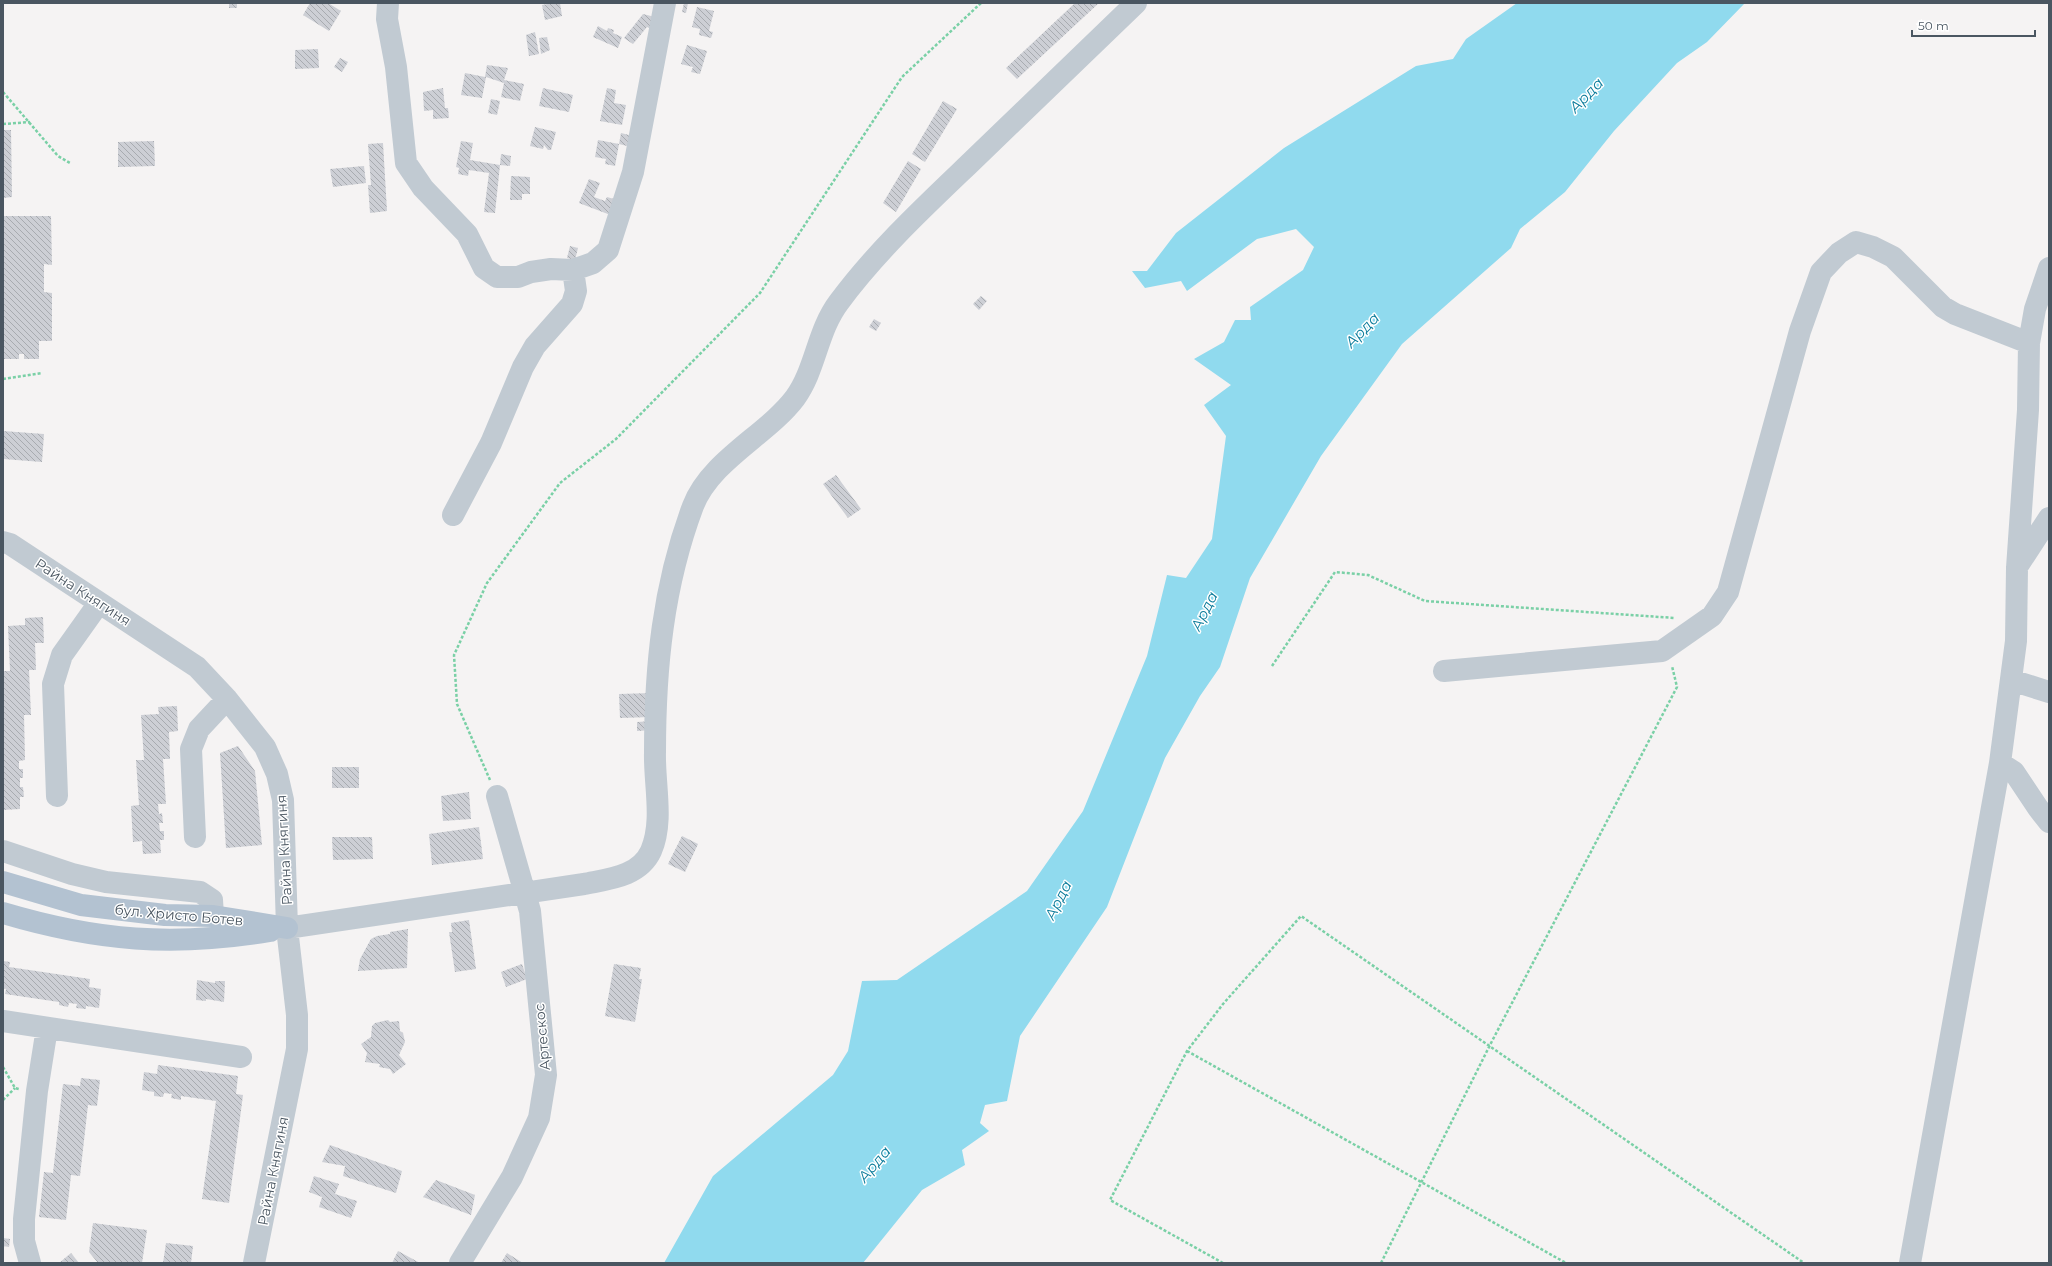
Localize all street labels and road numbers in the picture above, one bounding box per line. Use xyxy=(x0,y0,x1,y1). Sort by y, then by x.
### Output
street label: Райна Княгиня xyxy=(32,554,134,630)
street label: Райна Княгиня xyxy=(272,794,296,906)
street label: бул. Христо Ботев xyxy=(114,900,244,930)
street label: Артескос xyxy=(530,1003,554,1071)
street label: Райна Княгиня xyxy=(254,1115,292,1227)

